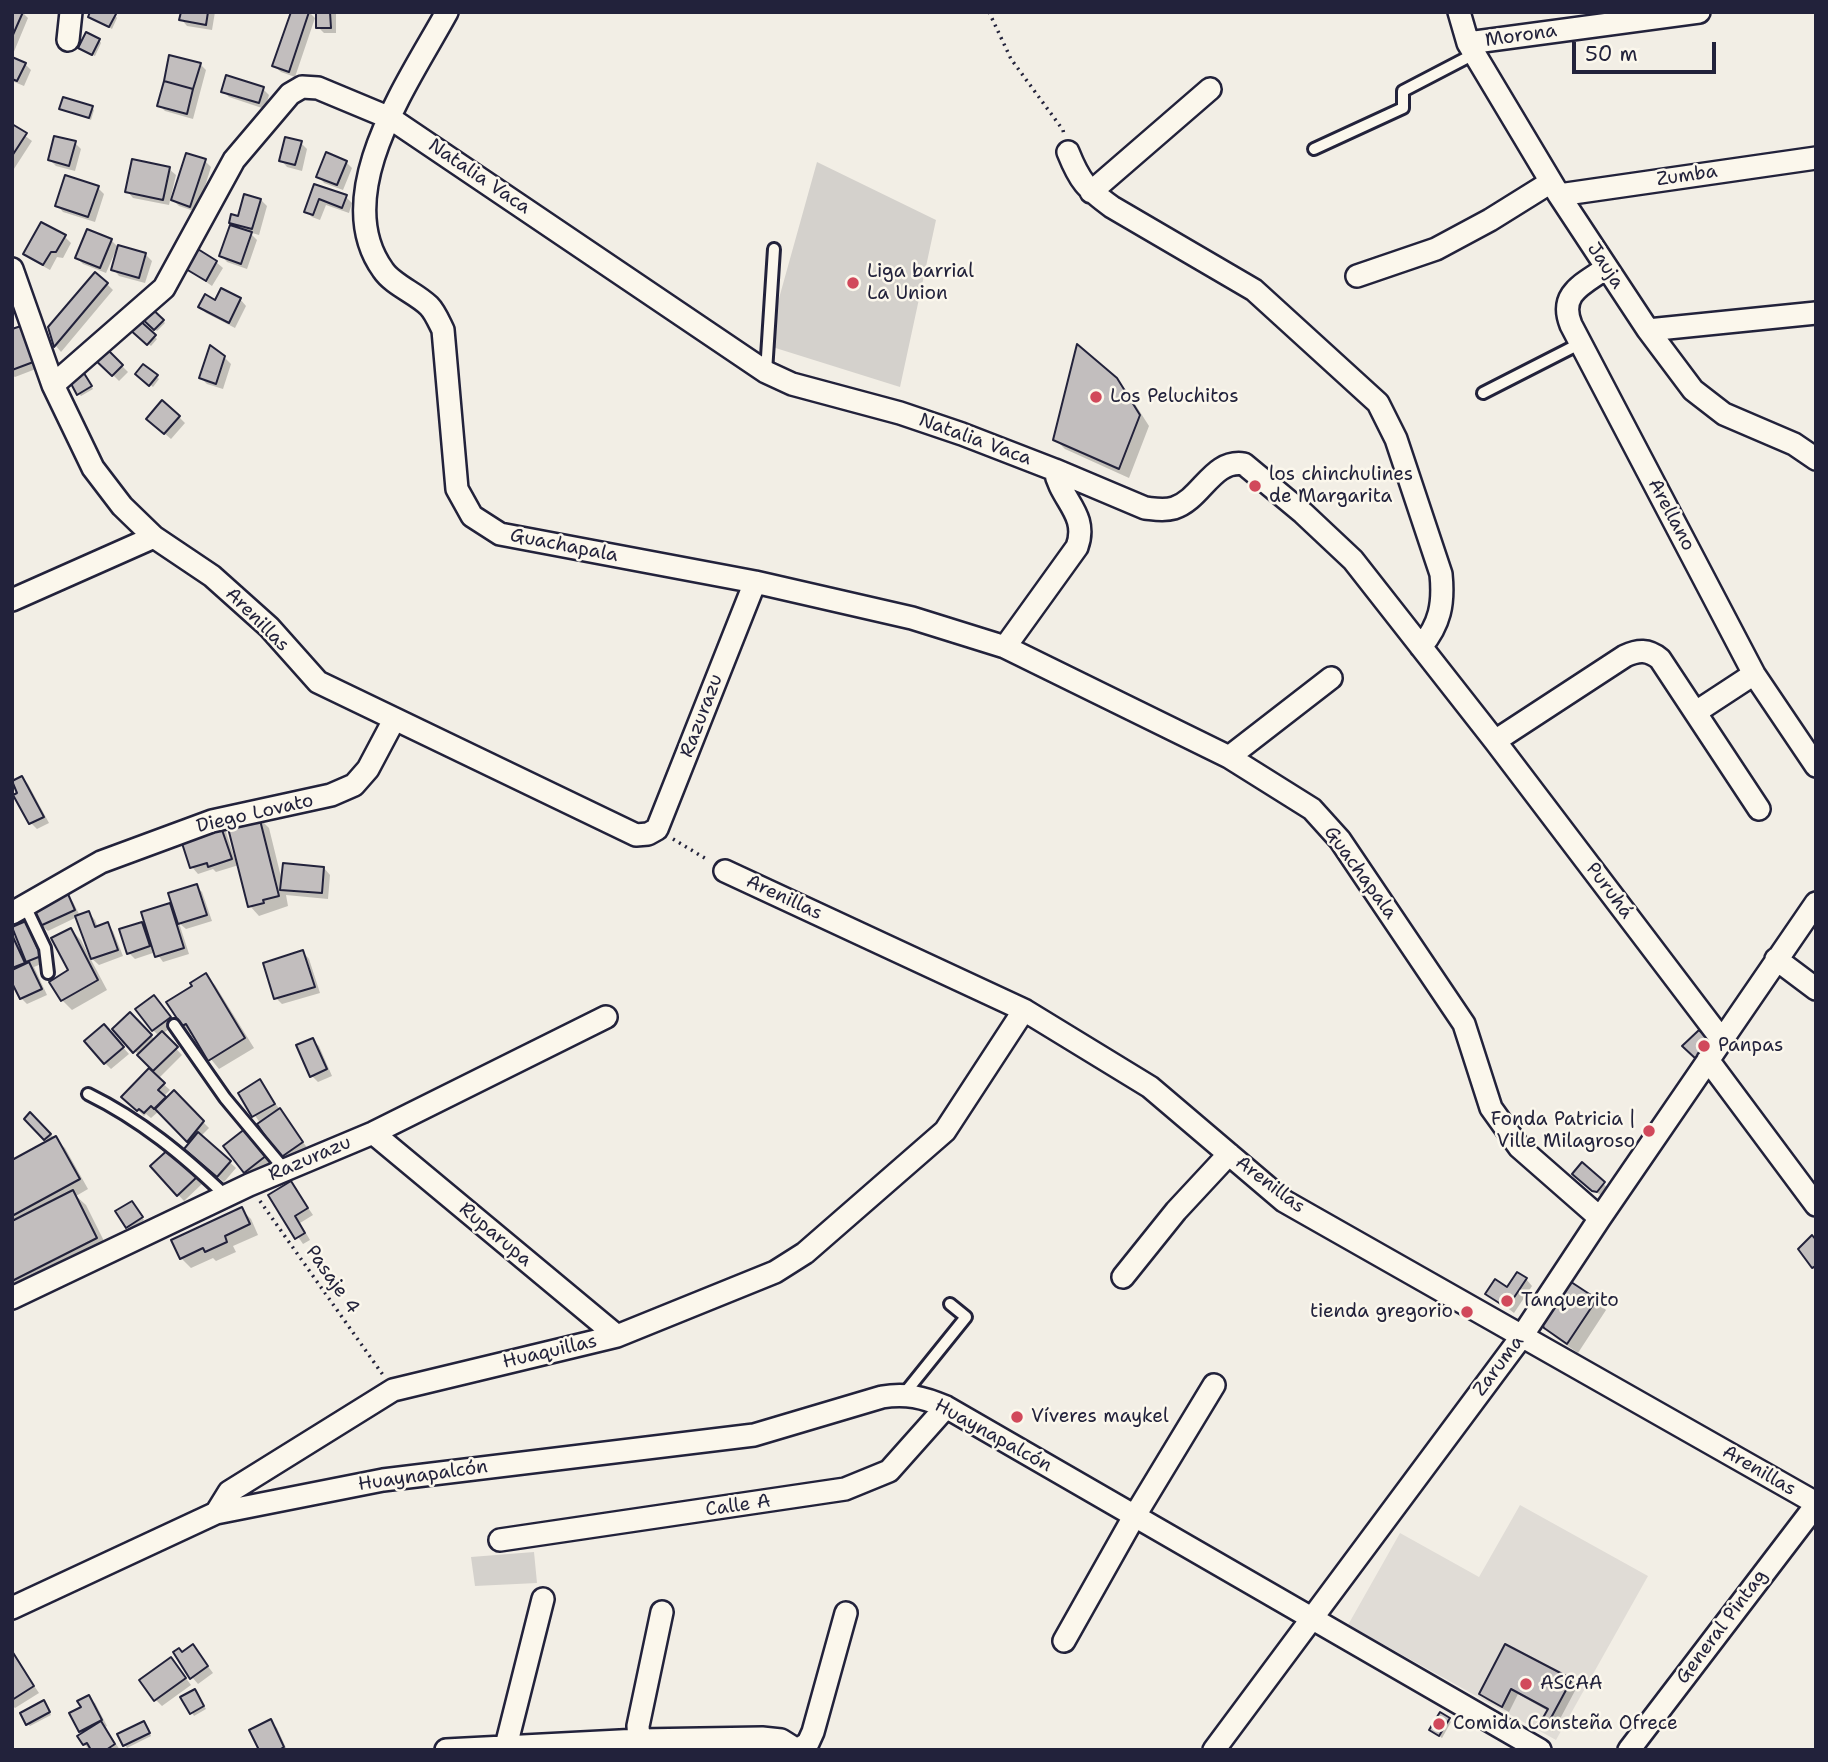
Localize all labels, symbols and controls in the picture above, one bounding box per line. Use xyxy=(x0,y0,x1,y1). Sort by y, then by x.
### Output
street label: Morona xyxy=(1484,20,1558,52)
scale bar xyxy=(1576,28,1720,72)
text: 50 m xyxy=(1585,40,1638,68)
street label: Natalia Vaca xyxy=(424,134,534,220)
street label: Zumba xyxy=(1655,160,1719,192)
street label: Jauja xyxy=(1582,239,1628,293)
place label: Liga barrial La Union xyxy=(867,261,974,305)
marker: Liga barrial La Union xyxy=(845,275,861,291)
place label: Los Peluchitos xyxy=(1110,386,1239,408)
marker: Los Peluchitos xyxy=(1088,389,1104,405)
street label: Natalia Vaca xyxy=(916,409,1034,471)
place label: los chinchulines de Margarita xyxy=(1269,464,1413,508)
street label: Arellano xyxy=(1643,475,1699,555)
marker: los chinchulines de Margarita xyxy=(1247,478,1263,494)
street label: Guachapala xyxy=(508,524,620,568)
street label: Arenillas xyxy=(220,583,294,657)
street label: Razurazu xyxy=(676,671,728,761)
street label: Diego Lovato xyxy=(194,789,316,839)
street label: Guachapala xyxy=(1319,822,1401,924)
street label: Puruhá xyxy=(1581,858,1637,924)
street label: Arenillas xyxy=(742,870,826,926)
place label: Panpas xyxy=(1718,1035,1783,1057)
marker: Panpas xyxy=(1696,1038,1712,1054)
place label: Fonda Patricia | Ville Milagroso xyxy=(1491,1109,1635,1153)
marker: Fonda Patricia | Ville Milagroso xyxy=(1641,1123,1657,1139)
street label: Razurazu xyxy=(265,1131,355,1187)
street label: Arenillas xyxy=(1231,1151,1309,1219)
street label: Ruparupa xyxy=(454,1198,536,1272)
street label: Pasaje 4 xyxy=(300,1241,364,1319)
place label: Tanquerito xyxy=(1521,1290,1619,1312)
marker: Tanquerito xyxy=(1499,1293,1515,1309)
place label: tienda gregorio xyxy=(1310,1301,1453,1323)
marker: tienda gregorio xyxy=(1459,1304,1475,1320)
street label: Huaquillas xyxy=(501,1330,599,1374)
street label: Zaruma xyxy=(1469,1331,1529,1401)
street label: Huaynapalcón xyxy=(930,1394,1056,1478)
place label: Víveres maykel xyxy=(1031,1406,1169,1428)
marker: Víveres maykel xyxy=(1009,1409,1025,1425)
street label: Arenillas xyxy=(1718,1441,1800,1501)
street label: Huaynapalcón xyxy=(357,1456,489,1496)
street label: Calle A xyxy=(704,1490,772,1522)
street label: General Pintag xyxy=(1672,1565,1772,1689)
place label: ASCAA xyxy=(1540,1673,1603,1695)
marker: ASCAA xyxy=(1518,1676,1534,1692)
place label: Comida Consteña Ofrece xyxy=(1453,1713,1678,1735)
marker: Comida Consteña Ofrece xyxy=(1431,1716,1447,1732)

